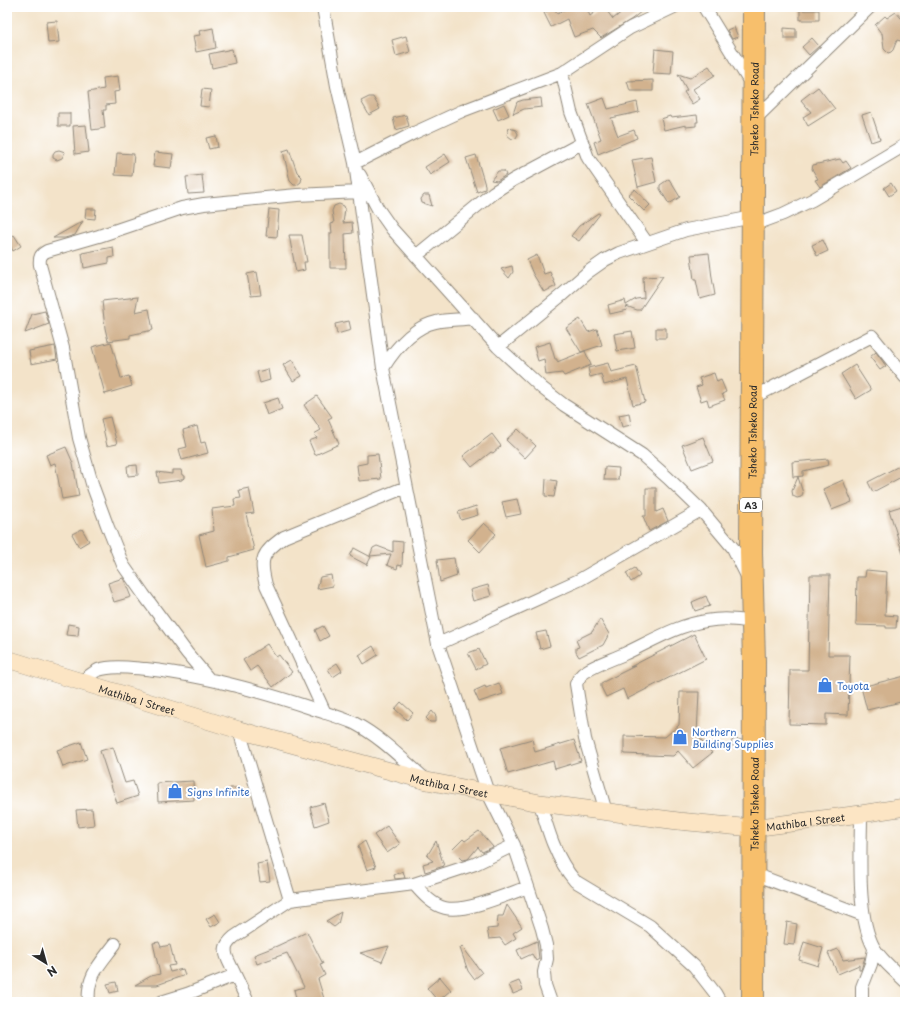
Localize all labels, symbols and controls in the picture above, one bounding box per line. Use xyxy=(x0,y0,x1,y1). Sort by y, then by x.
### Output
street label: Tsheko Tsheko Road xyxy=(746,62,761,156)
street label: Tsheko Tsheko Road xyxy=(744,385,759,479)
road number: A3 xyxy=(740,498,762,512)
shop icon: Toyota xyxy=(816,676,834,694)
place label: Toyota xyxy=(837,678,870,693)
street label: Mathiba I Street xyxy=(97,680,177,718)
place label: Northern Building Supplies xyxy=(692,724,774,751)
shop icon: Northern Building Supplies xyxy=(671,728,689,746)
street label: Tsheko Tsheko Road xyxy=(746,757,761,851)
street label: Mathiba I Street xyxy=(409,769,489,800)
shop icon: Signs Infinite xyxy=(166,782,184,800)
place label: Signs Infinite xyxy=(187,784,250,799)
street label: Mathiba I Street xyxy=(765,809,846,834)
north arrow xyxy=(26,943,66,983)
text: N xyxy=(43,962,61,981)

